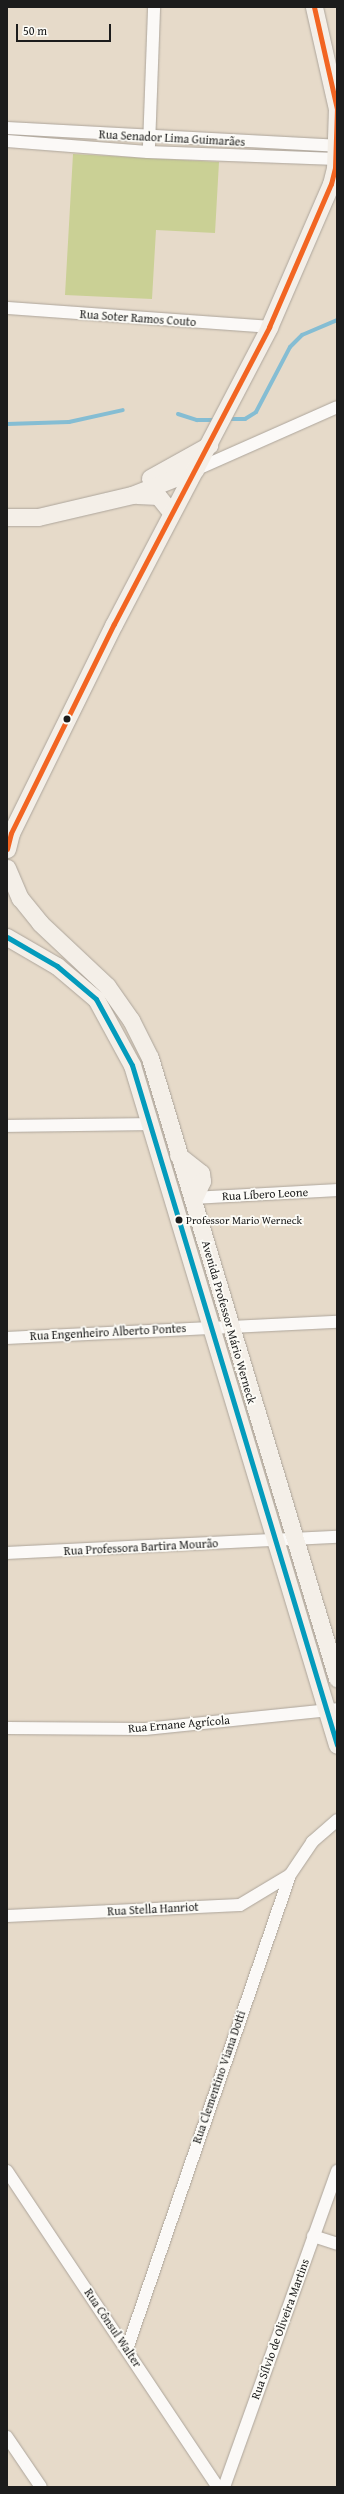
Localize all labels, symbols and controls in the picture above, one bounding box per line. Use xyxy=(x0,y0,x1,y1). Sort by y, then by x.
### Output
scale bar xyxy=(18,16,113,42)
text: 50 m xyxy=(23,22,47,39)
street label: Rua Senador Lima Guimarães xyxy=(98,127,246,149)
street label: Rua Soter Ramos Couto xyxy=(79,307,197,329)
unlabelled marker xyxy=(62,714,72,724)
street label: Rua Líbero Leone xyxy=(222,1185,308,1203)
place label: Professor Mario Werneck xyxy=(186,1213,302,1227)
marker: Professor Mario Werneck xyxy=(174,1215,184,1225)
street label: Avenida Professor Mário Werneck xyxy=(199,1239,259,1405)
street label: Rua Engenheiro Alberto Pontes xyxy=(29,1321,187,1343)
street label: Rua Professora Bartira Mourão xyxy=(63,1536,219,1558)
street label: Rua Ernane Agrícola xyxy=(127,1712,231,1736)
street label: Rua Stella Hanriot xyxy=(107,1899,199,1919)
street label: Rua Clementino Viana Dotti xyxy=(189,2009,249,2145)
street label: Rua Sílvio de Oliveira Martins xyxy=(248,2257,312,2401)
street label: Rua Cônsul Walter xyxy=(81,2286,145,2370)

